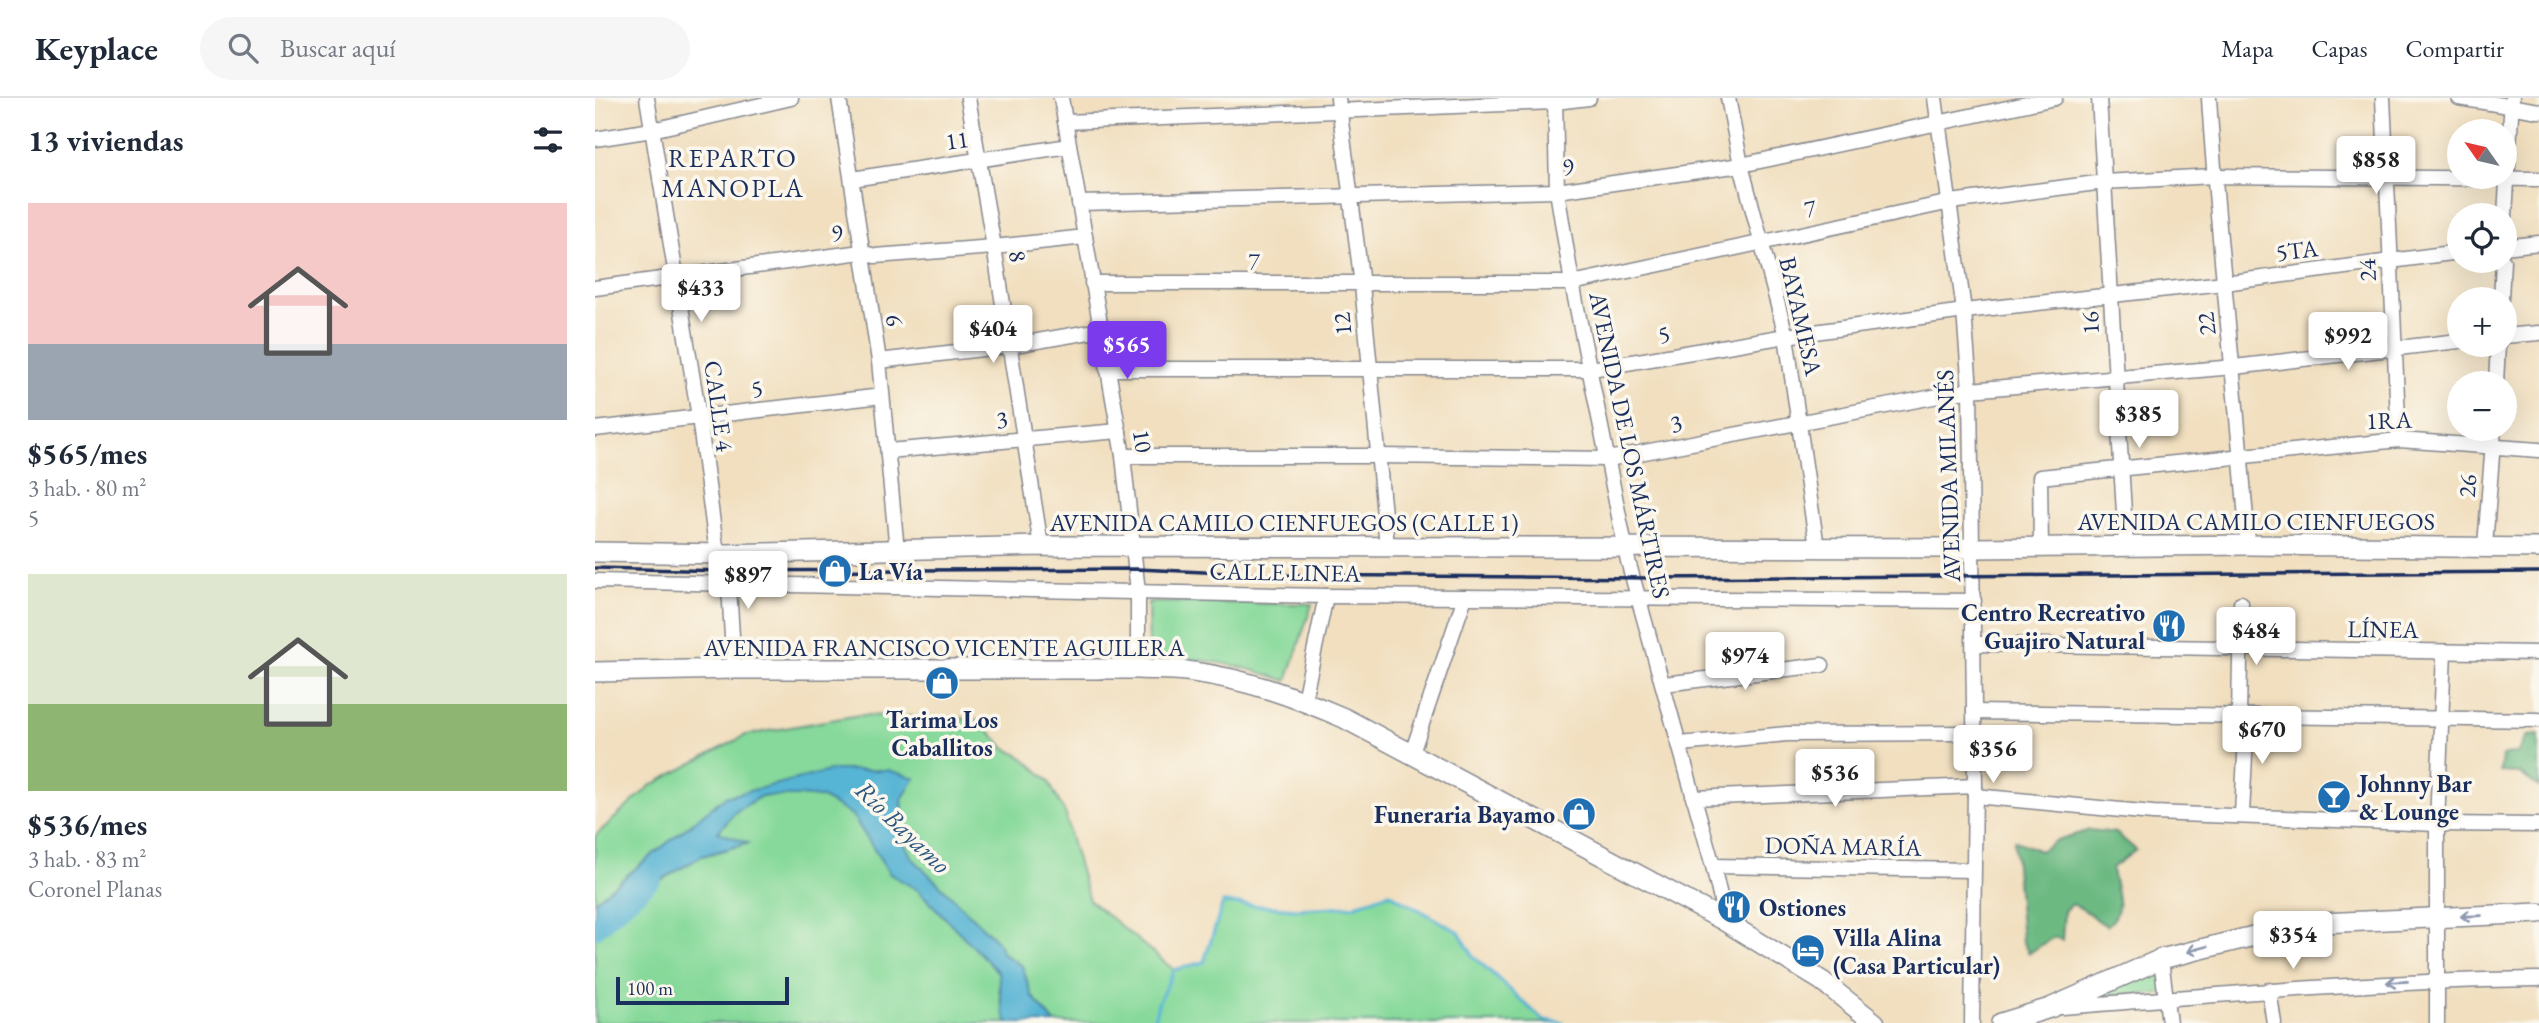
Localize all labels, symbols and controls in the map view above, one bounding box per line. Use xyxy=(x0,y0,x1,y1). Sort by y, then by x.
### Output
search box xyxy=(200,17,690,80)
text: Keyplace xyxy=(35,27,158,70)
icon: search xyxy=(224,29,262,67)
text: Buscar aquí xyxy=(280,31,396,65)
text: Mapa xyxy=(2221,33,2273,64)
text: Capas xyxy=(2311,33,2367,64)
text: Compartir xyxy=(2405,33,2504,64)
north arrow xyxy=(2447,119,2517,189)
map controls xyxy=(2447,119,2517,441)
text: 13 viviendas xyxy=(28,121,184,160)
icon: filters xyxy=(529,121,567,159)
street label: 11 xyxy=(943,123,971,157)
pin: $858 xyxy=(2335,136,2417,196)
district label: REPARTO MANOPLA xyxy=(661,141,805,205)
text: $858 xyxy=(2352,144,2400,174)
street label: 9 xyxy=(1560,150,1576,182)
street label: 7 xyxy=(1801,192,1819,224)
button: locate xyxy=(2447,203,2517,273)
street label: 9 xyxy=(829,216,845,248)
street label: 5TA xyxy=(2274,232,2320,268)
street label: 7 xyxy=(1248,246,1260,277)
icon: home xyxy=(235,248,361,374)
street label: 8 xyxy=(1002,248,1034,264)
street label: BAYAMESA xyxy=(1772,254,1830,379)
street label: 24 xyxy=(2351,257,2383,282)
pin: $433 xyxy=(660,264,742,324)
text: $433 xyxy=(677,272,725,302)
button: + xyxy=(2447,287,2517,357)
street label: AVENIDA DE LOS MÁRTIRES xyxy=(1582,288,1678,601)
pin: $404 xyxy=(952,306,1034,365)
street label: 22 xyxy=(2189,310,2223,337)
street label: 12 xyxy=(1326,311,1358,337)
street label: 16 xyxy=(2074,311,2106,335)
street label: 6 xyxy=(879,312,911,328)
text: $404 xyxy=(969,313,1017,343)
pin: $992 xyxy=(2307,313,2389,372)
street label: 5 xyxy=(1656,318,1672,350)
text: $992 xyxy=(2324,320,2372,350)
pin: $565 xyxy=(1086,322,1168,381)
text: $565 xyxy=(1103,329,1151,359)
street label: CALLE 4 xyxy=(697,359,741,454)
street label: AVENIDA MILANÉS xyxy=(1929,369,1967,584)
button: − xyxy=(2447,371,2517,441)
street label: 5 xyxy=(749,372,765,404)
pin: $385 xyxy=(2098,390,2180,450)
text: $385 xyxy=(2115,398,2163,428)
street label: 3 xyxy=(995,403,1009,435)
street label: 1RA xyxy=(2365,404,2413,436)
street label: 3 xyxy=(1667,407,1685,439)
street label: 10 xyxy=(1126,427,1160,455)
text: $565/mes xyxy=(28,434,147,473)
text: 3 hab. · 80 m² xyxy=(28,473,147,503)
street label: 26 xyxy=(2451,473,2483,499)
text: 5 xyxy=(28,503,39,533)
street label: AVENIDA CAMILO CIENFUEGOS xyxy=(2076,506,2435,537)
street label: AVENIDA CAMILO CIENFUEGOS (CALLE 1) xyxy=(1048,507,1519,538)
pin: $897 xyxy=(707,552,789,611)
shop icon: La Vía xyxy=(816,552,854,590)
street label: CALLE LINEA xyxy=(1209,555,1361,589)
place label: La Vía xyxy=(859,556,924,587)
text: $897 xyxy=(724,559,772,589)
place label: Centro Recreativo Guajiro Natural xyxy=(1961,597,2145,657)
restaurant icon: Centro Recreativo Guajiro Natural xyxy=(2150,607,2188,645)
pin: $484 xyxy=(2215,608,2297,667)
street label: LÍNEA xyxy=(2347,613,2419,645)
text: $484 xyxy=(2232,615,2280,645)
icon: home xyxy=(235,619,361,745)
street label: AVENIDA FRANCISCO VICENTE AGUILERA xyxy=(702,632,1185,663)
pin: $974 xyxy=(1704,632,1786,692)
text: $974 xyxy=(1721,640,1769,670)
shop icon: Tarima Los Caballitos xyxy=(923,664,961,702)
place label: Tarima Los Caballitos xyxy=(886,704,998,763)
pin: $670 xyxy=(2221,706,2303,766)
text: $670 xyxy=(2238,714,2286,744)
pin: $356 xyxy=(1952,726,2034,785)
text: $356 xyxy=(1969,733,2017,763)
pin: $536 xyxy=(1794,750,1876,809)
text: $536 xyxy=(1811,757,1859,787)
place label: Johnny Bar & Lounge xyxy=(2357,768,2472,828)
water label: Río Bayamo xyxy=(848,773,958,881)
bar icon: Johnny Bar & Lounge xyxy=(2315,778,2353,816)
shop icon: Funeraria Bayamo xyxy=(1560,795,1598,833)
place label: Funeraria Bayamo xyxy=(1374,799,1555,831)
text: $536/mes xyxy=(28,805,147,844)
street label: DOÑA MARÍA xyxy=(1764,829,1922,863)
text: 3 hab. · 83 m² xyxy=(28,844,147,874)
text: Coronel Planas xyxy=(28,874,162,904)
restaurant icon: Ostiones xyxy=(1715,888,1753,926)
place label: Ostiones xyxy=(1759,892,1846,923)
one-way arrow xyxy=(2460,910,2483,923)
pin: $354 xyxy=(2252,912,2334,971)
text: $354 xyxy=(2269,919,2317,949)
place label: Villa Alina (Casa Particular) xyxy=(1833,922,2000,981)
hotel icon: Villa Alina (Casa Particular) xyxy=(1789,932,1827,970)
one-way arrow xyxy=(2186,943,2209,956)
scale bar xyxy=(616,974,789,1006)
text: 100 m xyxy=(627,976,673,1001)
one-way arrow xyxy=(2386,976,2409,989)

